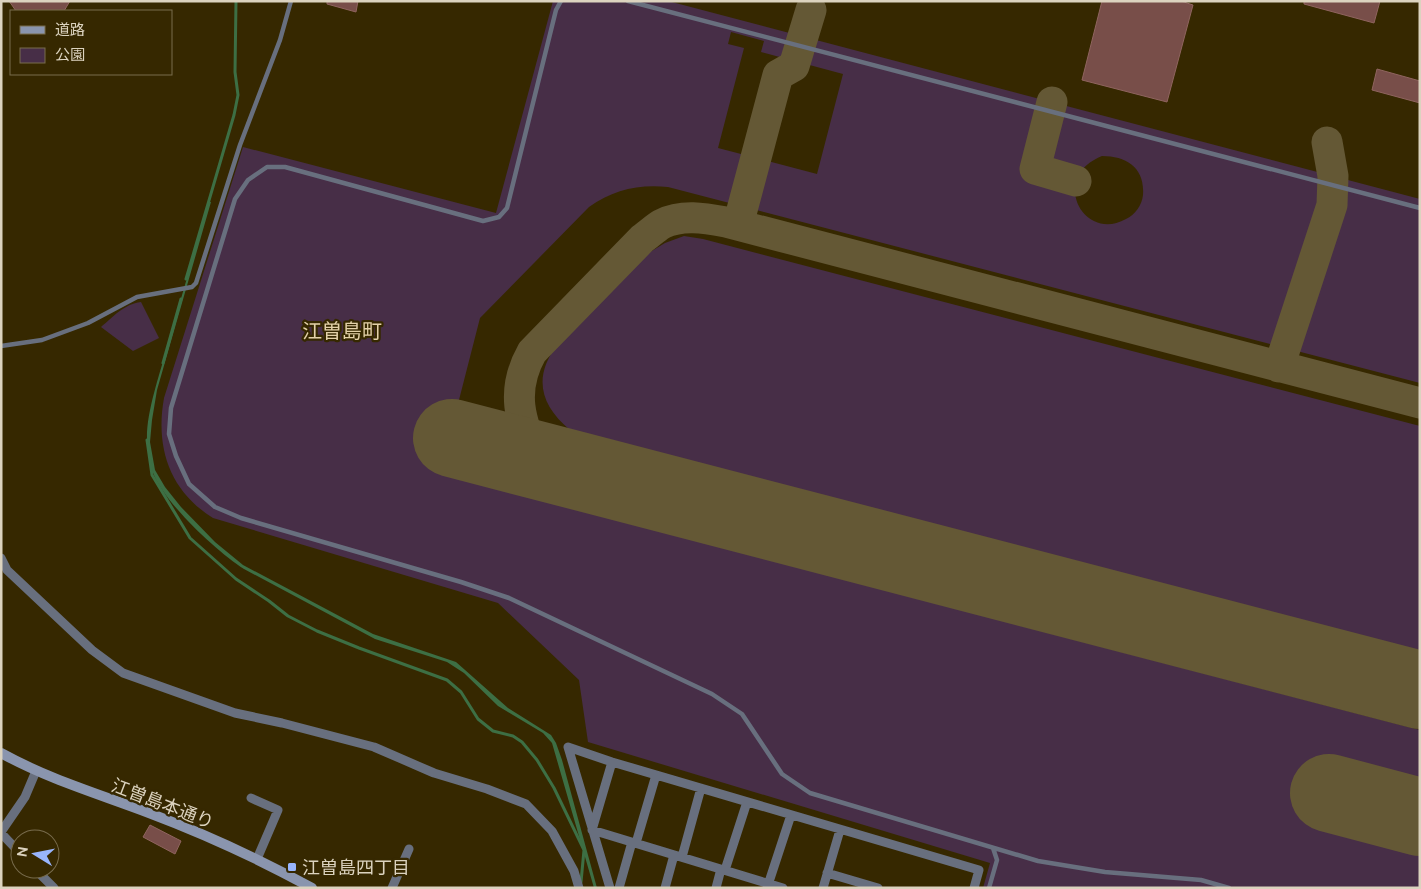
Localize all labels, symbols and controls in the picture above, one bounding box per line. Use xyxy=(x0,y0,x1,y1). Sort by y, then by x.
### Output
legend xyxy=(10,10,172,75)
text: 道路 xyxy=(55,21,85,38)
text: 公園 xyxy=(55,46,85,63)
district label: 江曽島町 xyxy=(302,319,382,342)
street label: 江曽島本通り xyxy=(109,774,217,832)
north arrow xyxy=(10,829,60,879)
text: N xyxy=(13,845,31,858)
place label: 江曽島四丁目 xyxy=(302,857,410,877)
marker: 江曽島四丁目 xyxy=(286,861,298,873)

